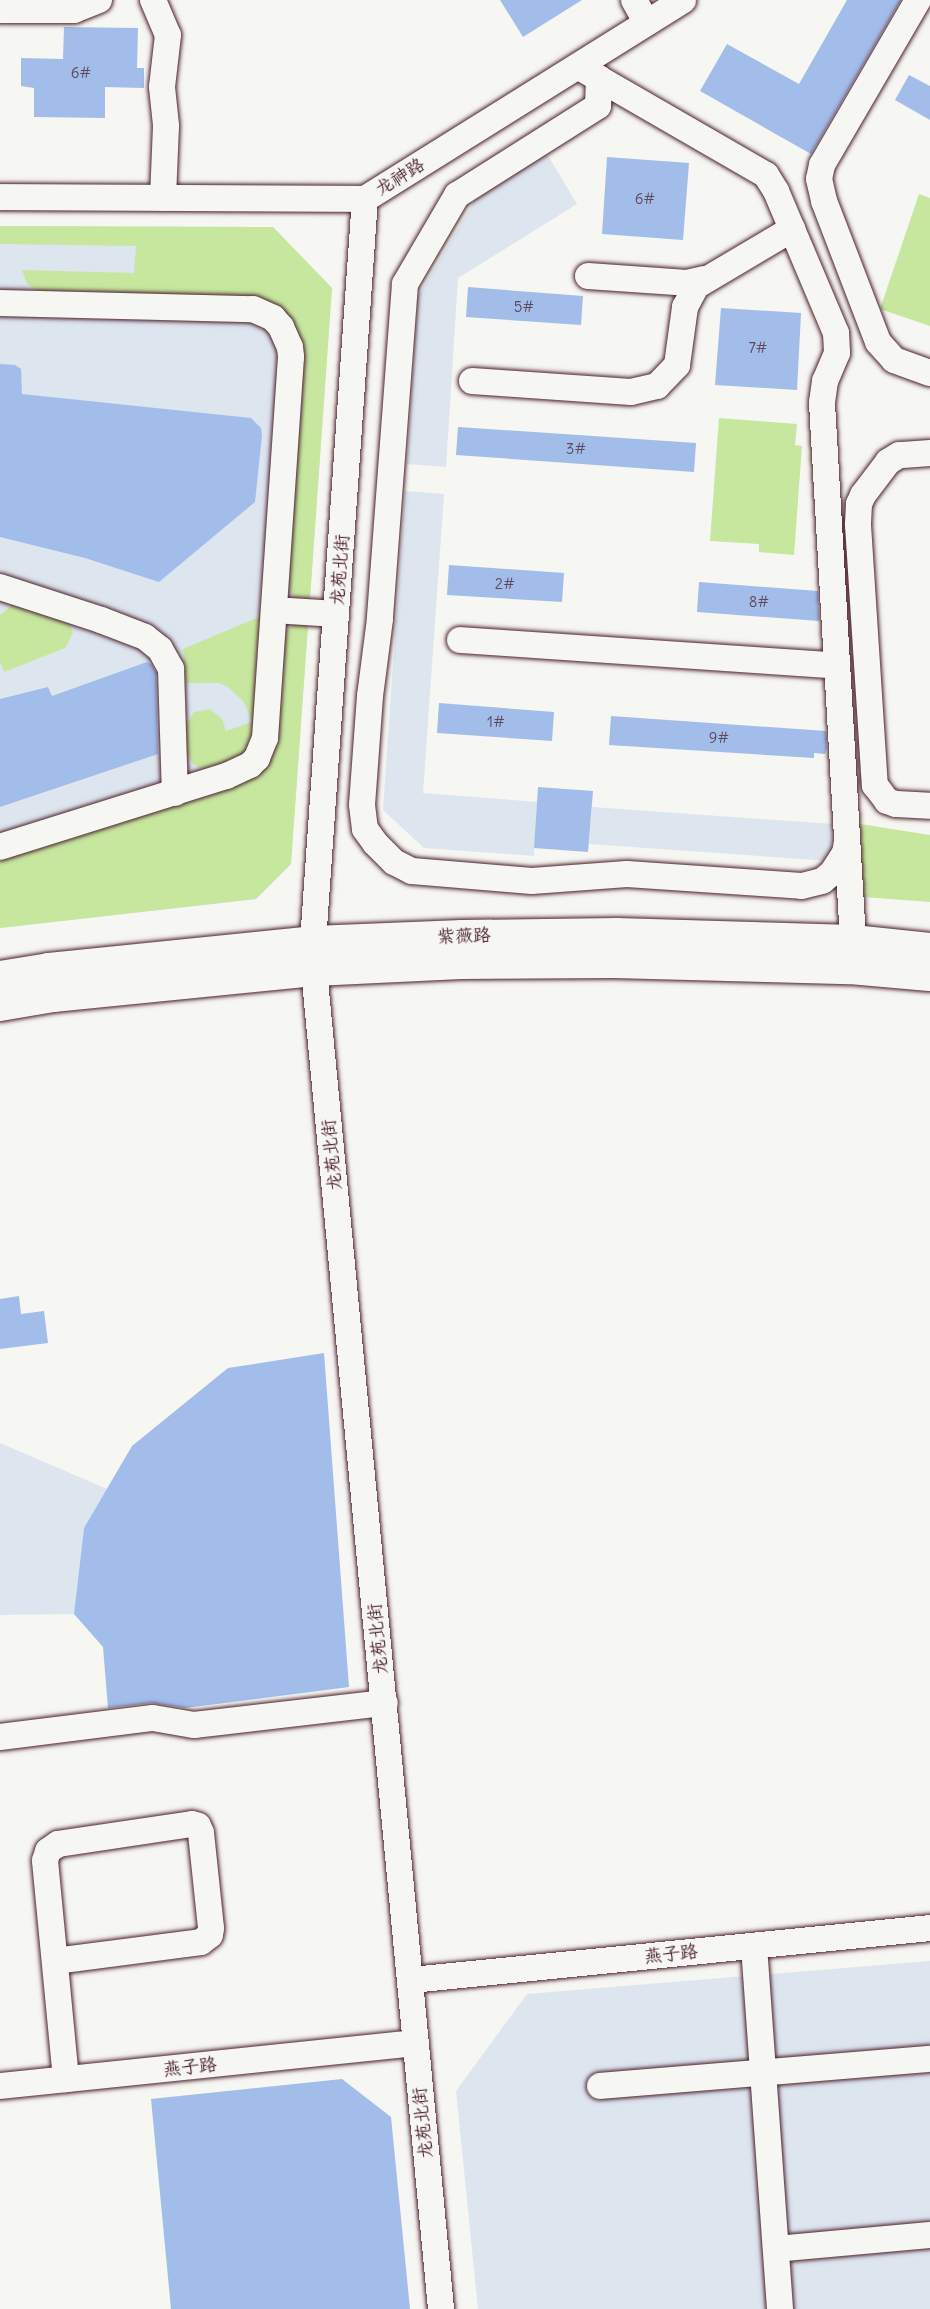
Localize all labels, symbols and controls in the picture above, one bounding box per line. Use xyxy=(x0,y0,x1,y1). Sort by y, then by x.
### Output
house number: 6# xyxy=(71,64,91,82)
street label: 龙神路 xyxy=(371,154,429,200)
house number: 6# xyxy=(635,190,655,208)
house number: 5# xyxy=(514,298,534,316)
house number: 7# xyxy=(748,339,768,357)
house number: 3# xyxy=(566,440,586,458)
street label: 龙苑北街 xyxy=(327,533,353,607)
house number: 2# xyxy=(495,575,515,593)
house number: 8# xyxy=(749,593,769,611)
house number: 1# xyxy=(487,713,505,731)
house number: 9# xyxy=(709,729,729,747)
street label: 紫薇路 xyxy=(437,924,491,948)
street label: 龙苑北街 xyxy=(317,1118,347,1192)
street label: 龙苑北街 xyxy=(363,1602,393,1676)
street label: 燕子路 xyxy=(643,1940,699,1968)
street label: 燕子路 xyxy=(162,2053,218,2081)
street label: 龙苑北街 xyxy=(408,2086,438,2160)

